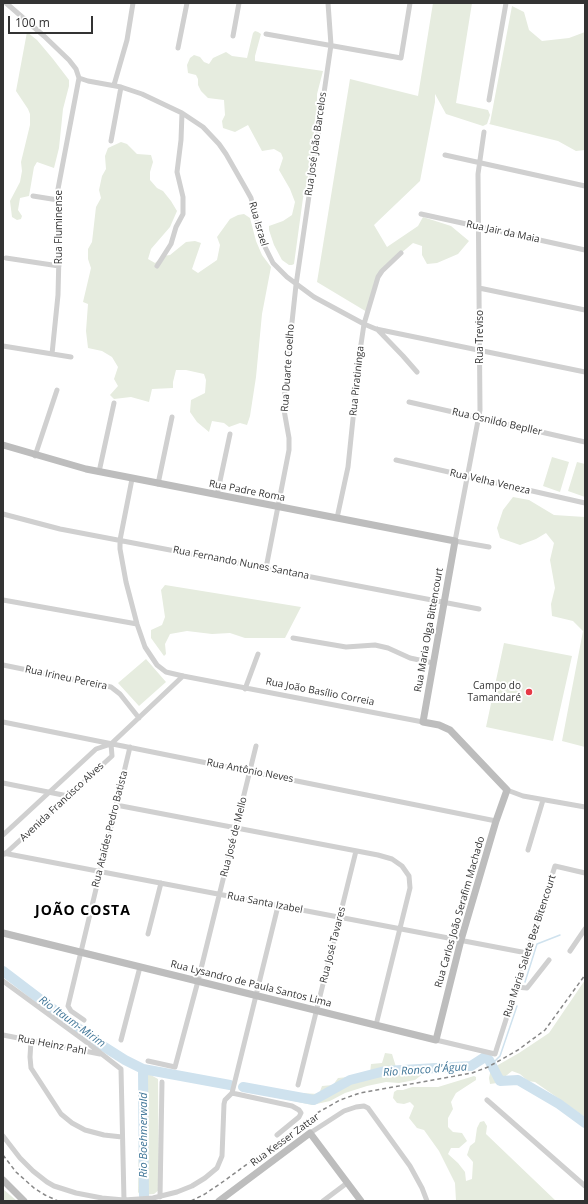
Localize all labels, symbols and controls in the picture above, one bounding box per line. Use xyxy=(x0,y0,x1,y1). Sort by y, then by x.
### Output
scale bar xyxy=(10,8,95,34)
text: 100 m xyxy=(15,14,50,31)
street label: Rua José João Barcelos xyxy=(303,91,329,197)
street label: Rua Fluminense xyxy=(53,190,65,264)
street label: Rua Israel xyxy=(246,200,270,248)
street label: Rua Jair da Maia xyxy=(465,218,541,246)
street label: Rua Treviso xyxy=(474,310,486,364)
street label: Rua Duarte Coelho xyxy=(279,324,297,412)
street label: Rua Piratininga xyxy=(347,345,367,417)
street label: Rua Osnildo Bepller xyxy=(451,406,543,438)
street label: Rua Velha Veneza xyxy=(448,467,532,497)
street label: Rua Padre Roma xyxy=(208,478,286,504)
street label: Rua Fernando Nunes Santana xyxy=(172,544,310,582)
street label: Rua Maria Olga Bittencourt xyxy=(412,567,446,693)
street label: Rua Irineu Pereira xyxy=(24,663,108,693)
street label: Rua João Basílio Correia xyxy=(265,676,375,708)
place label: Campo do Tamandaré xyxy=(468,680,521,704)
marker: Campo do Tamandaré xyxy=(524,687,534,697)
street label: Rua Antônio Neves xyxy=(206,757,294,785)
street label: Avenida Francisco Alves xyxy=(17,760,107,844)
street label: Rua Ataídes Pedro Batista xyxy=(90,769,130,889)
street label: Rua José de Mello xyxy=(218,796,250,878)
street label: Rua Carlos João Serafim Machado xyxy=(433,835,487,989)
street label: Rua Maria Salete Bez Bitencourt xyxy=(501,873,559,1019)
street label: Rua Santa Izabel xyxy=(226,890,304,916)
district label: JOÃO COSTA xyxy=(35,903,131,919)
street label: Rua José Tavares xyxy=(318,906,348,984)
street label: Rua Lysandro de Paula Santos Lima xyxy=(169,958,333,1010)
water label: Rio Itaum-Mirim xyxy=(36,993,108,1051)
street label: Rua Heinz Pahl xyxy=(17,1032,87,1058)
water label: Rio Ronco d'Água xyxy=(383,1060,467,1080)
water label: Rio Boehmerwald xyxy=(137,1092,151,1178)
street label: Rua Kesser Zattar xyxy=(248,1111,322,1169)

